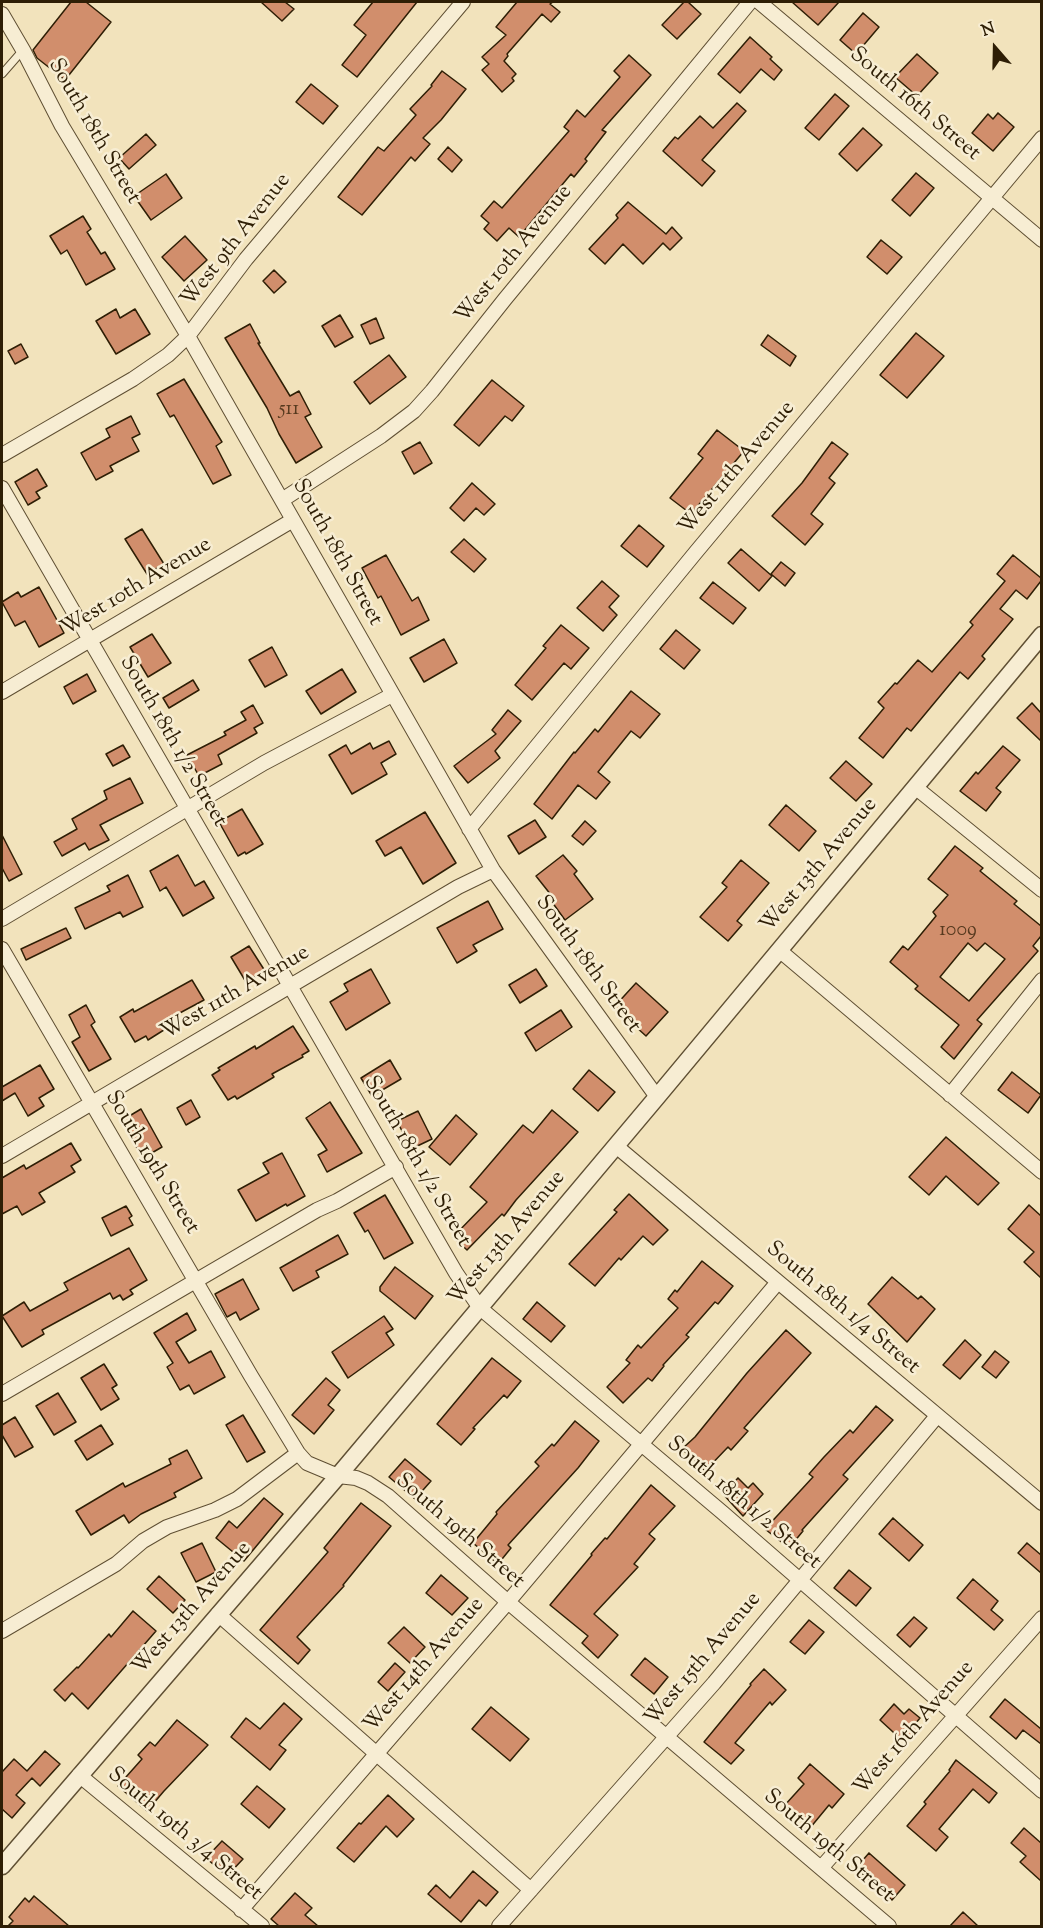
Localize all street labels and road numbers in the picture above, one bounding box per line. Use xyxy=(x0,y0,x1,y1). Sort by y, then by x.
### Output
street label: South 16th Street xyxy=(843,42,985,168)
street label: South 18th Street xyxy=(41,55,145,209)
street label: West 9th Avenue xyxy=(177,169,297,313)
street label: West 10th Avenue xyxy=(451,180,579,330)
street label: West 11th Avenue xyxy=(674,397,802,541)
street label: South 18th Street xyxy=(285,475,387,631)
street label: West 10th Avenue xyxy=(57,533,217,643)
street label: South 18th 1/2 Street xyxy=(112,652,232,832)
street label: West 13th Avenue xyxy=(756,793,884,939)
street label: South 18th Street xyxy=(528,891,646,1039)
street label: West 11th Avenue xyxy=(157,941,315,1047)
street label: South 18th 1/2 Street xyxy=(356,1072,476,1252)
street label: South 19th Street xyxy=(98,1086,204,1240)
street label: West 13th Avenue xyxy=(444,1166,572,1312)
street label: South 18th 1/4 Street xyxy=(760,1237,924,1381)
street label: South 18th 1/2 Street xyxy=(661,1432,825,1576)
street label: South 19th Street xyxy=(389,1469,529,1595)
street label: West 13th Avenue xyxy=(128,1537,258,1681)
street label: West 15th Avenue xyxy=(640,1588,768,1732)
street label: West 14th Avenue xyxy=(359,1593,491,1739)
street label: West 16th Avenue xyxy=(849,1656,981,1802)
street label: South 19th 3/4 Street xyxy=(101,1763,267,1907)
street label: South 19th Street xyxy=(757,1785,899,1909)

